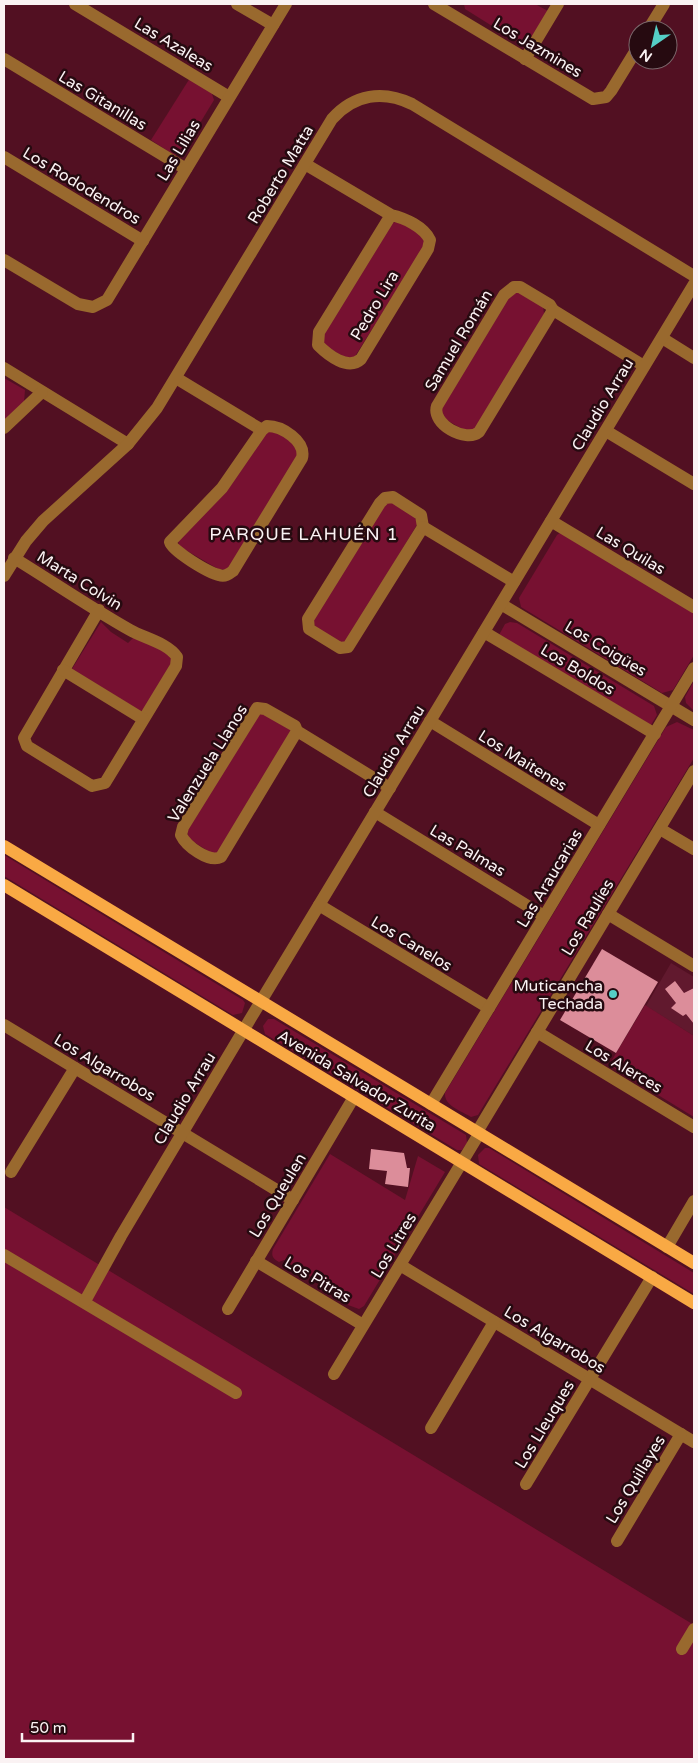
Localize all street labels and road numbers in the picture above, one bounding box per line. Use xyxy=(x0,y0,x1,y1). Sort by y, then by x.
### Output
street label: Las Azaleas xyxy=(130,13,217,76)
street label: Los Jazmines xyxy=(489,13,586,82)
street label: Las Gitanillas xyxy=(55,67,150,135)
street label: Las Lilias xyxy=(153,116,205,185)
street label: Roberto Matta xyxy=(244,121,318,228)
street label: Los Rododendros xyxy=(19,143,144,229)
street label: Pedro Lira xyxy=(346,267,403,344)
street label: Samuel Román xyxy=(421,286,497,395)
street label: Claudio Arrau xyxy=(567,355,638,454)
street label: Las Quilas xyxy=(592,522,669,579)
street label: Marta Colvin xyxy=(33,547,126,615)
street label: Los Coigües xyxy=(561,617,650,681)
street label: Los Boldos xyxy=(537,640,618,700)
street label: Valenzuela Llanos xyxy=(164,701,252,826)
street label: Claudio Arrau xyxy=(358,702,429,801)
street label: Los Maitenes xyxy=(474,726,570,796)
street label: Las Palmas xyxy=(426,820,509,881)
street label: Las Araucarias xyxy=(513,826,587,931)
street label: Los Raulíes xyxy=(557,876,618,959)
street label: Los Canelos xyxy=(367,912,456,976)
street label: Avenida Salvador Zurita xyxy=(274,1026,439,1136)
street label: Los Algarrobos xyxy=(50,1030,159,1106)
street label: Los Alerces xyxy=(581,1036,666,1098)
street label: Claudio Arrau xyxy=(149,1049,220,1148)
street label: Los Queulen xyxy=(245,1150,311,1241)
street label: Los Litres xyxy=(367,1209,421,1282)
street label: Los Pitras xyxy=(280,1252,354,1308)
street label: Los Algarrobos xyxy=(500,1302,609,1378)
street label: Los Lleuques xyxy=(511,1377,579,1472)
street label: Los Quillayes xyxy=(602,1432,670,1527)

